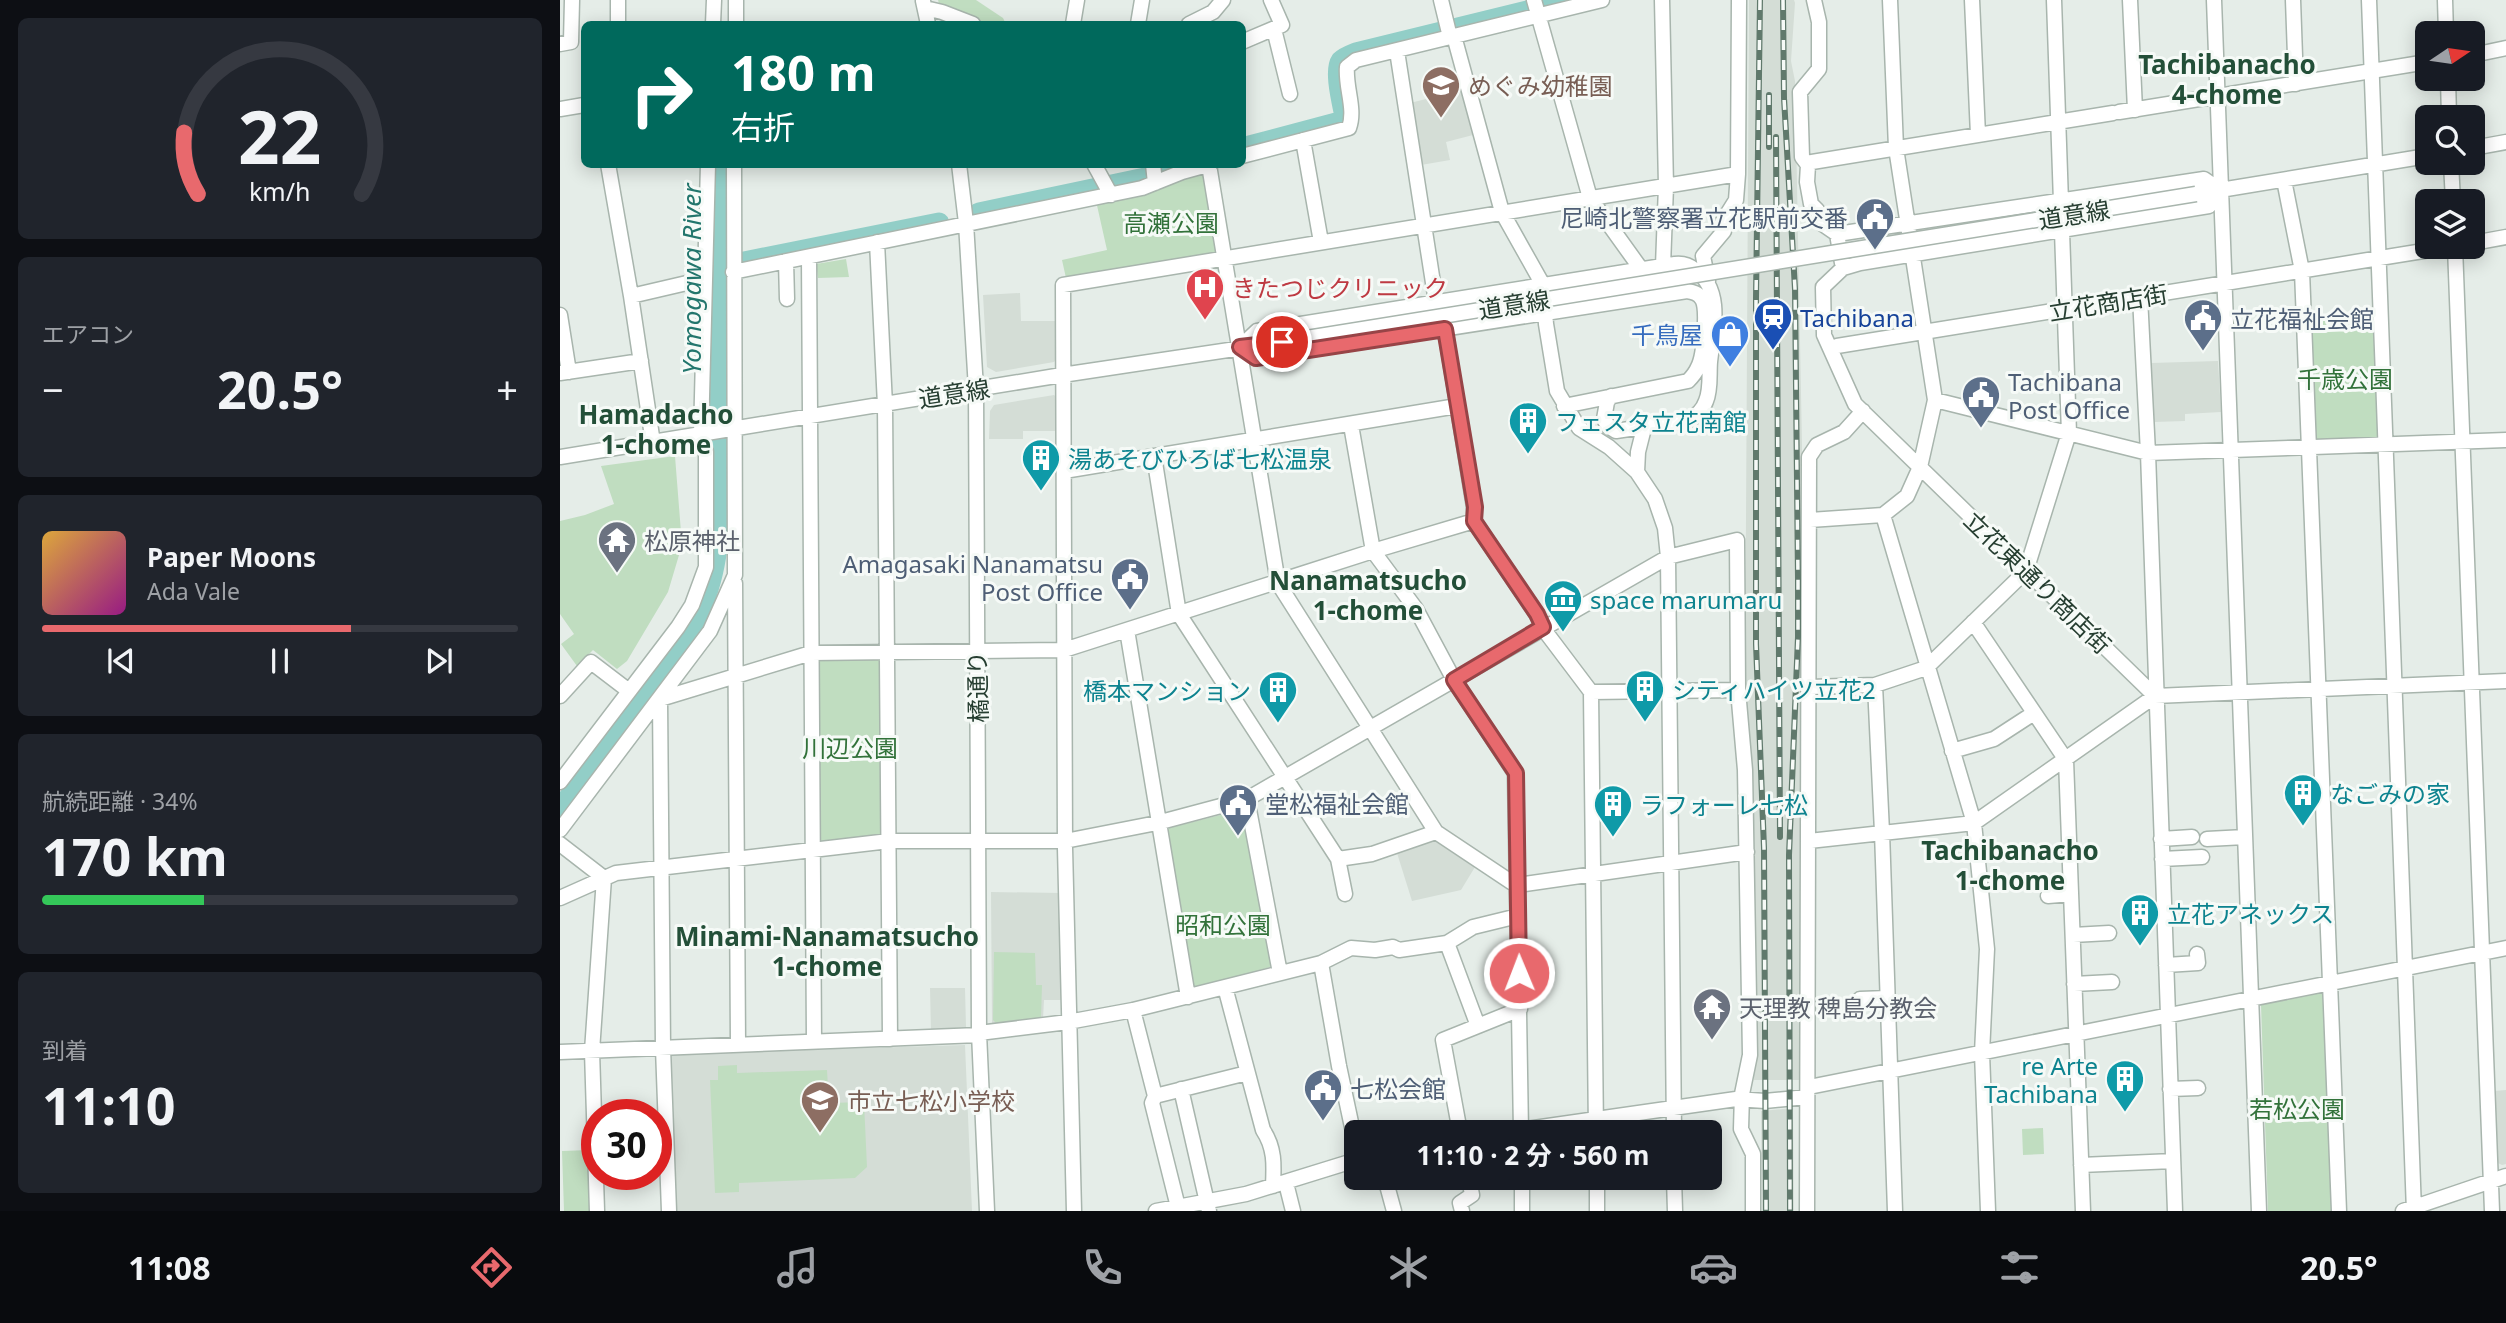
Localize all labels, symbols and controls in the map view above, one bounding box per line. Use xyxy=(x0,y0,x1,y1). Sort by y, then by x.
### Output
north arrow xyxy=(2415,21,2485,91)
map controls xyxy=(2415,21,2485,259)
text: 180 m xyxy=(731,39,876,105)
district label: Tachibanacho 4-chome xyxy=(2138,46,2316,112)
icon: right xyxy=(616,49,707,140)
school or university icon: めぐみ幼稚園 xyxy=(1420,64,1462,119)
place label: めぐみ幼稚園 xyxy=(1468,69,1613,102)
text: 22 xyxy=(238,87,322,186)
text: 右折 xyxy=(731,105,795,148)
button: search xyxy=(2415,105,2485,175)
text: km/h xyxy=(249,174,311,208)
water label: Yomogawa River xyxy=(673,182,709,375)
button: layers xyxy=(2415,189,2485,259)
street label: 道意線 xyxy=(2036,192,2112,236)
public building icon: 尼崎北警察署立花駅前交番 xyxy=(1854,196,1896,251)
place label: 尼崎北警察署立花駅前交番 xyxy=(1560,201,1848,234)
park label: 高瀬公園 xyxy=(1123,206,1219,239)
hospital icon: きたつじクリニック xyxy=(1184,266,1226,321)
place label: きたつじクリニック xyxy=(1232,271,1448,304)
street label: 立花商店街 xyxy=(2046,276,2170,328)
street label: 道意線 xyxy=(1476,282,1552,326)
station icon: Tachibana xyxy=(1752,296,1794,351)
public building icon: 立花福祉会館 xyxy=(2182,297,2224,352)
place label: Tachibana xyxy=(1800,301,1914,334)
place label: 立花福祉会館 xyxy=(2230,302,2374,335)
pin xyxy=(1252,312,1312,372)
shop icon: 千鳥屋 xyxy=(1709,313,1751,368)
text: エアコン xyxy=(42,318,134,350)
place label: 千鳥屋 xyxy=(1631,318,1703,351)
icon: arrive xyxy=(1263,323,1301,361)
text: 20.5° xyxy=(217,353,343,424)
park label: 千歳公園 xyxy=(2297,362,2393,395)
text: − xyxy=(42,363,64,415)
text: + xyxy=(496,363,518,415)
place label: Tachibana Post Office xyxy=(2008,365,2130,426)
street label: 道意線 xyxy=(916,371,992,415)
public building icon: Tachibana Post Office xyxy=(1960,374,2002,429)
district label: Hamadacho 1-chome xyxy=(579,396,733,462)
building icon: フェスタ立花南館 xyxy=(1507,400,1549,455)
place label: フェスタ立花南館 xyxy=(1555,405,1747,438)
building icon: 湯あそびひろば七松温泉 xyxy=(1020,437,1062,492)
place label: 湯あそびひろば七松温泉 xyxy=(1068,442,1332,475)
street label: 立花東通り商店街 xyxy=(1957,503,2119,661)
temple icon: 松原神社 xyxy=(596,519,638,574)
place label: 松原神社 xyxy=(644,524,740,557)
text: Paper Moons xyxy=(147,539,316,575)
place label: Amagasaki Nanamatsu Post Office xyxy=(842,547,1103,608)
public building icon: Amagasaki Nanamatsu Post Office xyxy=(1109,556,1151,611)
district label: Nanamatsucho 1-chome xyxy=(1269,562,1467,628)
text: Ada Vale xyxy=(147,575,240,607)
museum icon: space marumaru xyxy=(1542,578,1584,633)
place label: space marumaru xyxy=(1590,583,1782,616)
icon: previous xyxy=(102,642,140,680)
icon: pause xyxy=(261,642,299,680)
icon: next xyxy=(420,642,458,680)
street label: 橘通り xyxy=(960,651,994,723)
building icon: シティハイツ立花2 xyxy=(1624,668,1666,723)
building icon: 橋本マンション xyxy=(1257,669,1299,724)
place label: シティハイツ立花2 xyxy=(1672,673,1876,706)
place label: 橋本マンション xyxy=(1083,674,1251,707)
park label: 川辺公園 xyxy=(802,731,898,764)
building icon: なごみの家 xyxy=(2282,772,2324,827)
place label: なごみの家 xyxy=(2330,777,2450,810)
public building icon: 堂松福祉会館 xyxy=(1217,782,1259,837)
building icon: ラフォーレ七松 xyxy=(1592,783,1634,838)
text: 航続距離 · 34% xyxy=(42,785,198,817)
place label: 堂松福祉会館 xyxy=(1265,787,1409,820)
place label: ラフォーレ七松 xyxy=(1640,788,1808,821)
text: 170 km xyxy=(42,820,228,891)
district label: Tachibanacho 1-chome xyxy=(1921,832,2099,898)
building icon: 立花アネックス xyxy=(2119,892,2161,947)
place label: 立花アネックス xyxy=(2167,897,2334,930)
park label: 昭和公園 xyxy=(1175,908,1271,941)
district label: Minami-Nanamatsucho 1-chome xyxy=(675,918,979,984)
position arrow xyxy=(1482,936,1556,1010)
temple icon: 天理教 稗島分教会 xyxy=(1691,986,1733,1041)
place label: 天理教 稗島分教会 xyxy=(1739,991,1937,1024)
text: 到着 xyxy=(42,1034,88,1066)
place label: re Arte Tachibana xyxy=(1984,1049,2098,1110)
building icon: re Arte Tachibana xyxy=(2104,1058,2146,1113)
public building icon: 七松会館 xyxy=(1302,1067,1344,1122)
text: 11:10 xyxy=(42,1069,176,1140)
place label: 七松会館 xyxy=(1350,1072,1446,1105)
school or university icon: 市立七松小学校 xyxy=(799,1079,841,1134)
place label: 市立七松小学校 xyxy=(847,1084,1015,1117)
park label: 若松公園 xyxy=(2249,1092,2345,1125)
speed limit sign: 30 xyxy=(581,1099,672,1190)
text: 11:10 · 2 分 · 560 m xyxy=(1417,1137,1649,1173)
icon: directions xyxy=(467,1243,516,1292)
icon: music xyxy=(773,1243,822,1292)
icon: phone xyxy=(1078,1243,1127,1292)
icon: climate xyxy=(1384,1243,1433,1292)
icon: car xyxy=(1689,1243,1738,1292)
icon: filters xyxy=(1995,1243,2044,1292)
text: 11:08 xyxy=(128,1246,210,1289)
text: 20.5° xyxy=(2300,1246,2378,1289)

